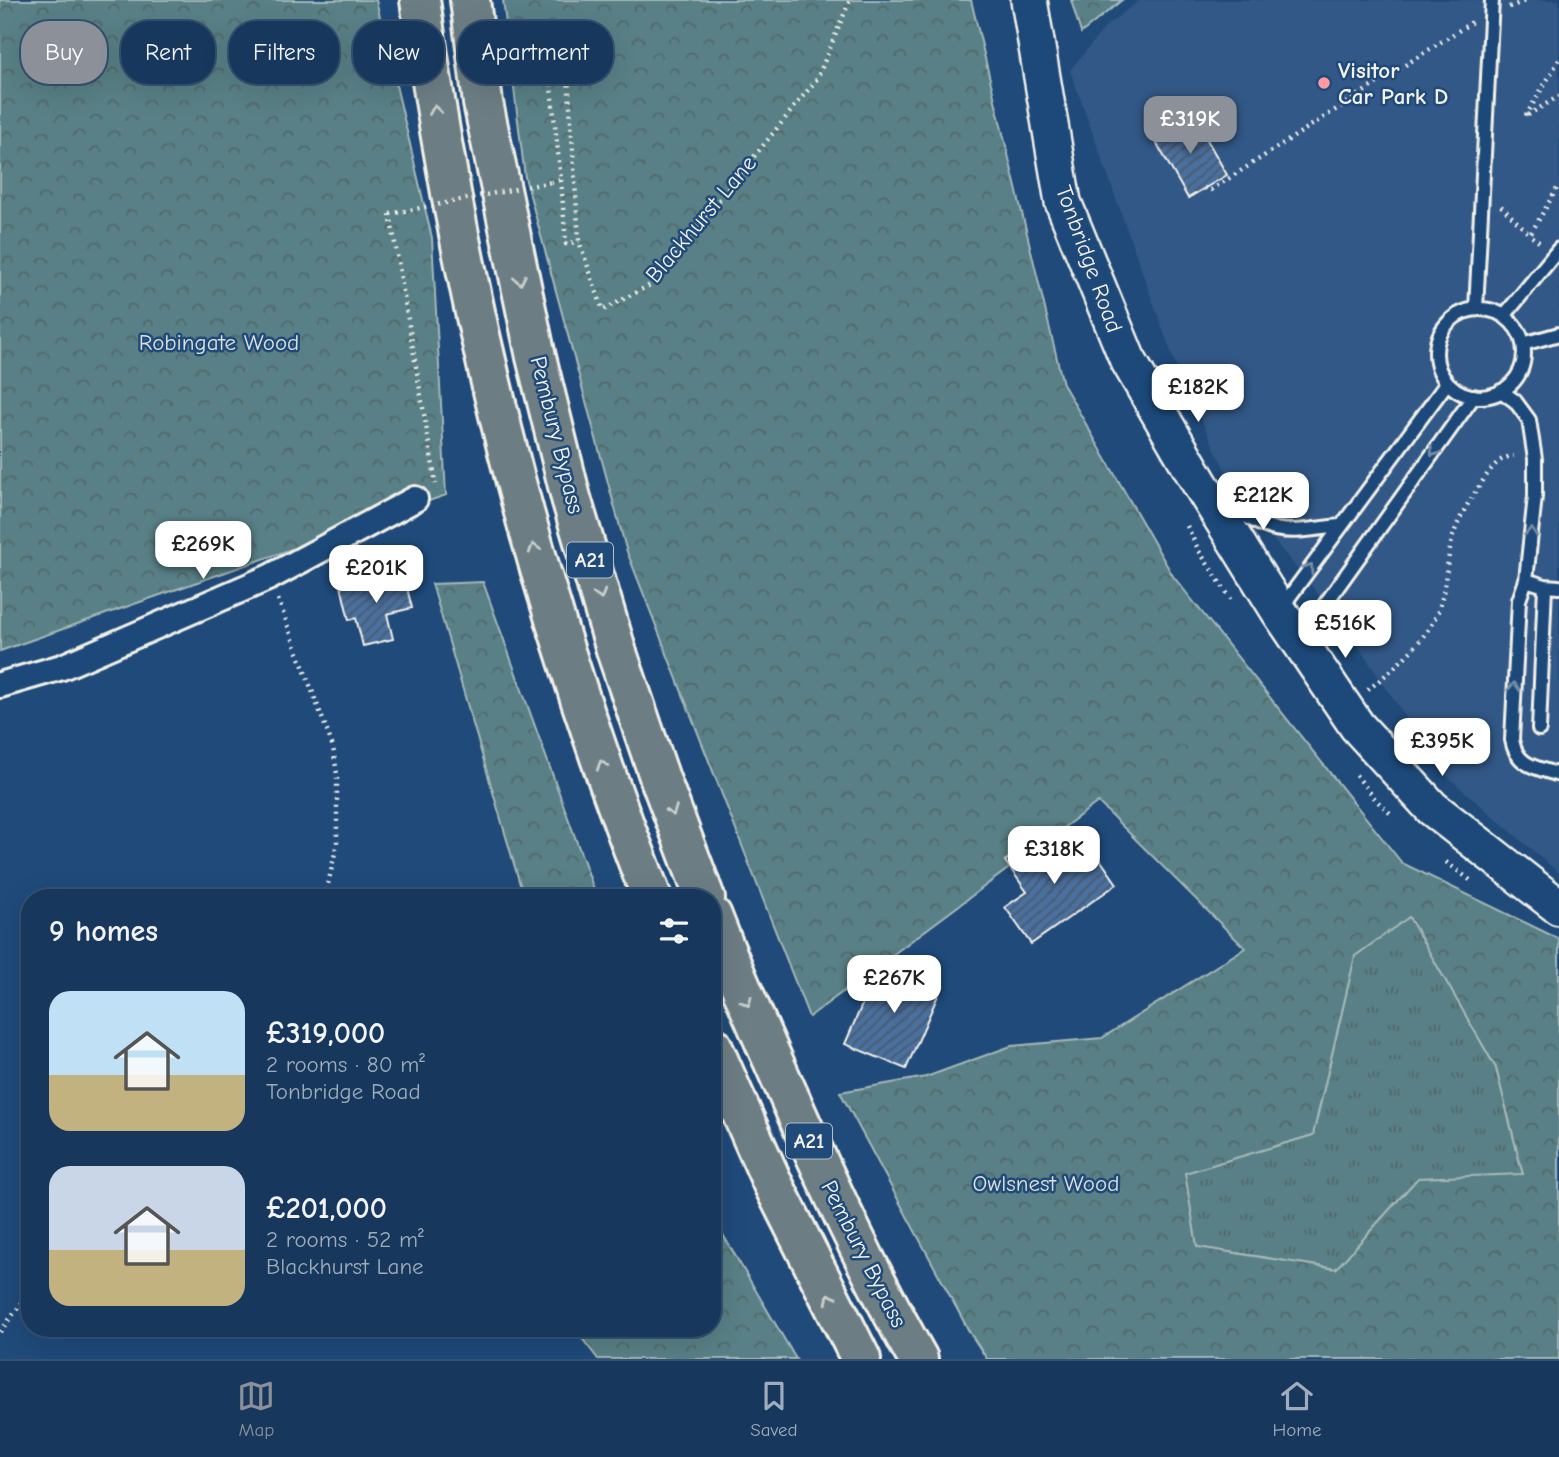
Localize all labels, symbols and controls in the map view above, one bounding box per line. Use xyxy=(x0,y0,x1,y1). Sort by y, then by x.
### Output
chip: Buy xyxy=(21,21,107,84)
chip: Rent xyxy=(121,21,215,84)
chip: Filters xyxy=(229,21,339,84)
chip: New xyxy=(353,21,444,84)
chip: Apartment xyxy=(458,21,613,84)
place label: Visitor Car Park D xyxy=(1338,57,1448,110)
marker: Visitor Car Park D xyxy=(1316,75,1332,91)
pin: £319K xyxy=(1141,96,1239,156)
one-way arrow xyxy=(428,104,443,115)
text: £319K xyxy=(1160,105,1220,132)
street label: Blackhurst Lane xyxy=(640,150,762,288)
street label: Tonbridge Road xyxy=(1050,182,1128,336)
one-way arrow xyxy=(511,274,526,286)
park label: Robingate Wood xyxy=(139,329,299,356)
street label: Pembury Bypass xyxy=(524,353,590,517)
pin: £182K xyxy=(1149,364,1247,424)
text: £182K xyxy=(1168,373,1228,400)
one-way arrow xyxy=(1430,444,1442,457)
pin: £212K xyxy=(1214,472,1312,532)
text: £212K xyxy=(1233,481,1293,508)
pin: £269K xyxy=(154,522,252,581)
one-way arrow xyxy=(1524,526,1539,537)
text: £269K xyxy=(171,530,235,557)
one-way arrow xyxy=(527,542,542,554)
road number: A21 xyxy=(567,542,613,578)
pin: £201K xyxy=(327,546,425,605)
text: £201K xyxy=(345,554,407,581)
one-way arrow xyxy=(1301,563,1313,576)
one-way arrow xyxy=(592,589,606,601)
pin: £516K xyxy=(1296,600,1394,660)
text: £516K xyxy=(1314,609,1376,636)
one-way arrow xyxy=(1507,682,1522,693)
pin: £395K xyxy=(1393,718,1491,778)
text: £395K xyxy=(1410,727,1474,754)
one-way arrow xyxy=(596,760,610,772)
one-way arrow xyxy=(664,804,678,816)
pin: £318K xyxy=(1005,826,1103,886)
text: £318K xyxy=(1024,835,1084,862)
icon: filters xyxy=(655,912,693,950)
text: 9 homes xyxy=(49,914,158,949)
pin: £267K xyxy=(845,956,943,1015)
text: £267K xyxy=(863,964,925,991)
one-way arrow xyxy=(739,995,753,1007)
text: £319,000 xyxy=(266,1016,385,1051)
icon: home xyxy=(105,1019,189,1103)
text: 2 rooms · 80 m² xyxy=(266,1051,425,1078)
text: Tonbridge Road xyxy=(266,1078,421,1105)
road number: A21 xyxy=(786,1124,832,1158)
park label: Owlsnest Wood xyxy=(973,1170,1119,1197)
street label: Pembury Bypass xyxy=(815,1176,913,1332)
text: £201,000 xyxy=(266,1191,387,1226)
icon: home xyxy=(105,1194,189,1278)
text: 2 rooms · 52 m² xyxy=(266,1226,424,1253)
text: Blackhurst Lane xyxy=(266,1253,424,1280)
one-way arrow xyxy=(825,1293,839,1305)
tab: Map xyxy=(237,1377,275,1441)
tab: Saved xyxy=(750,1377,798,1441)
tab: Home xyxy=(1273,1377,1322,1441)

